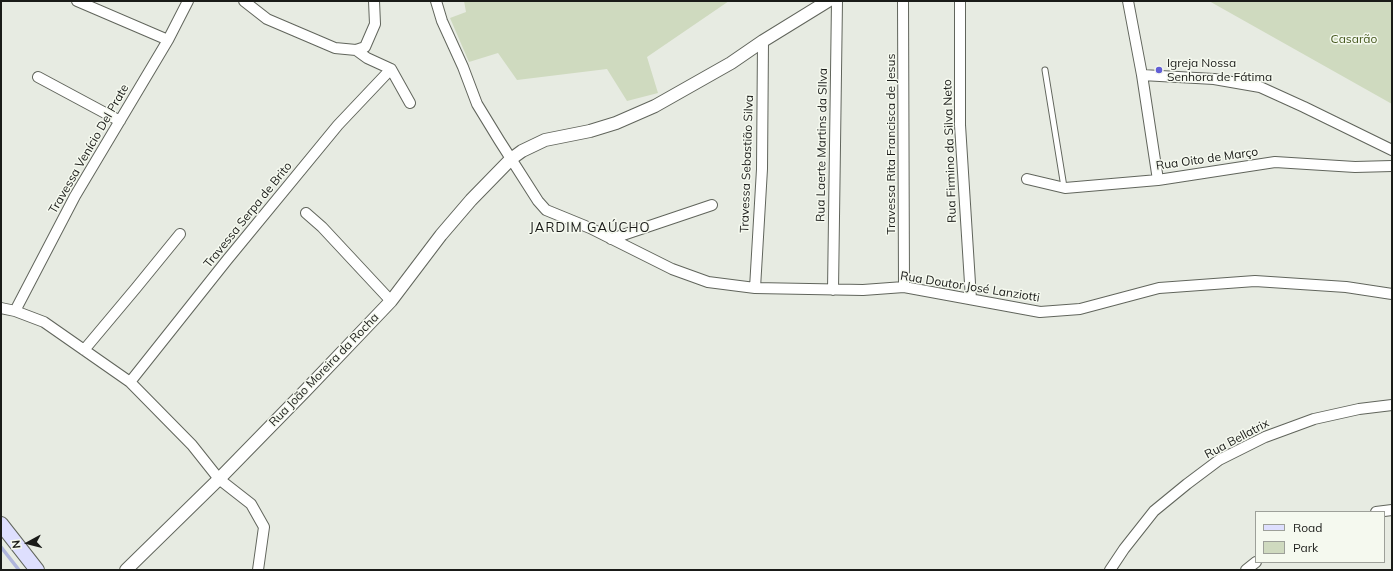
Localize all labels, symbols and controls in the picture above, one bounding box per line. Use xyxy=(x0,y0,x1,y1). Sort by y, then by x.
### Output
park label: Casarão xyxy=(1331,32,1377,46)
street label: Travessa Rita Francisca de Jesus xyxy=(884,54,898,234)
place label: Igreja Nossa Senhora de Fátima xyxy=(1167,56,1272,84)
marker: Igreja Nossa Senhora de Fátima xyxy=(1154,65,1164,75)
street label: Rua Laerte Martins da SIlva xyxy=(813,68,831,222)
street label: Rua Firmino da Silva Neto xyxy=(940,79,960,223)
street label: Travessa Venício Del Prate xyxy=(46,82,132,216)
street label: Travessa Sebastião Silva xyxy=(737,95,757,233)
street label: Rua Oito de Março xyxy=(1155,145,1259,173)
street label: Travessa Serpa de Brito xyxy=(201,159,295,271)
district label: JARDIM GAÚCHO xyxy=(530,220,650,236)
street label: Rua Doutor José Lanziotti xyxy=(899,269,1041,305)
street label: Rua João Moreira da Rocha xyxy=(266,310,382,430)
street label: Rua Bellatrix xyxy=(1202,416,1272,462)
legend xyxy=(1255,511,1385,563)
text: Road xyxy=(1293,520,1322,535)
north arrow xyxy=(8,523,48,563)
text: N xyxy=(9,539,24,549)
text: Park xyxy=(1293,540,1318,555)

